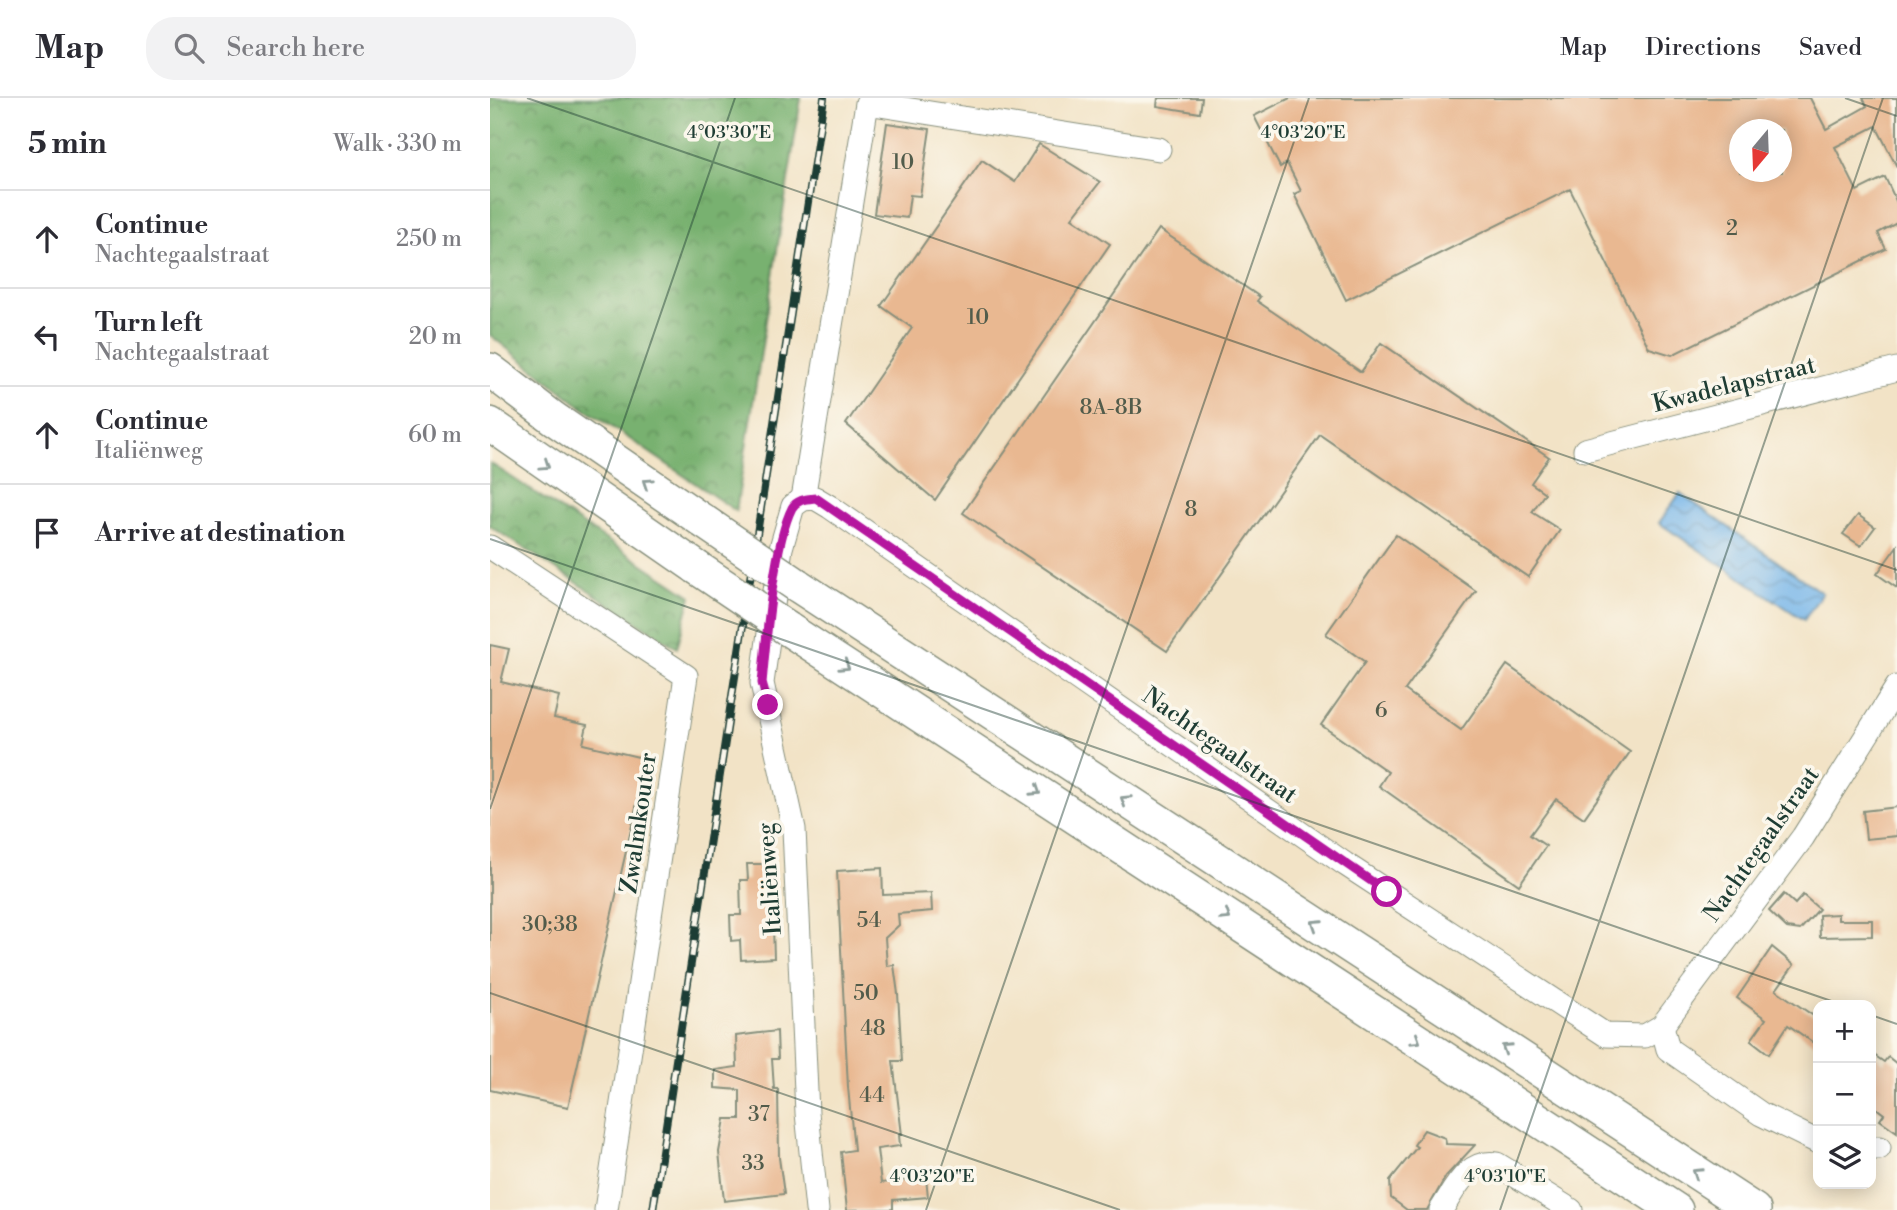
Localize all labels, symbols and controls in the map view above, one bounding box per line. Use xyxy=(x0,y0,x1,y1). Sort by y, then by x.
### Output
search box xyxy=(146,17,636,80)
text: Map xyxy=(35,28,104,69)
icon: search xyxy=(170,29,208,67)
text: Search here xyxy=(226,32,365,64)
text: Map xyxy=(1560,33,1607,63)
text: Directions xyxy=(1645,33,1761,63)
text: Saved xyxy=(1799,33,1862,63)
north arrow xyxy=(1729,119,1792,182)
text: 4°03'30"E xyxy=(687,121,771,144)
text: 4°03'20"E xyxy=(1261,121,1345,144)
text: 5 min xyxy=(28,125,107,163)
text: Walk · 330 m xyxy=(333,130,462,158)
house number: 10 xyxy=(892,150,914,176)
text: Continue xyxy=(95,209,208,241)
house number: 2 xyxy=(1726,216,1738,242)
icon: ahead xyxy=(28,220,66,258)
text: 250 m xyxy=(396,225,462,253)
text: Nachtegaalstraat xyxy=(95,241,270,269)
house number: 10 xyxy=(967,305,989,331)
text: Turn left xyxy=(95,307,203,339)
icon: left xyxy=(28,318,66,356)
text: 20 m xyxy=(409,323,462,351)
text: Nachtegaalstraat xyxy=(95,339,270,367)
street label: Kwadelapstraat xyxy=(1650,350,1819,420)
house number: 8A-8B xyxy=(1080,395,1142,421)
text: Continue xyxy=(95,405,208,437)
icon: ahead xyxy=(28,416,66,454)
text: 60 m xyxy=(408,421,462,449)
text: Italiënweg xyxy=(95,437,203,465)
one-way arrow xyxy=(537,456,550,469)
one-way arrow xyxy=(642,479,655,491)
house number: 8 xyxy=(1185,497,1197,523)
icon: arrive xyxy=(28,514,66,552)
text: Arrive at destination xyxy=(95,517,345,549)
one-way arrow xyxy=(838,658,851,671)
street label: Nachtegaalstraat xyxy=(1136,681,1303,811)
route end xyxy=(752,689,783,720)
house number: 6 xyxy=(1375,698,1388,724)
street label: Zwalmkouter xyxy=(614,751,664,896)
street label: Nachtegaalstraat xyxy=(1697,761,1827,928)
one-way arrow xyxy=(1028,783,1041,796)
one-way arrow xyxy=(1120,795,1133,808)
street label: Italiënweg xyxy=(751,821,789,936)
route start xyxy=(1371,876,1402,907)
one-way arrow xyxy=(1218,907,1231,920)
house number: 54 xyxy=(857,908,881,934)
house number: 30;38 xyxy=(522,912,578,938)
one-way arrow xyxy=(1311,920,1324,932)
house number: 50 xyxy=(853,981,879,1007)
map controls xyxy=(1813,1000,1876,1189)
button: + xyxy=(1813,1000,1876,1063)
house number: 48 xyxy=(860,1016,886,1042)
one-way arrow xyxy=(1409,1032,1422,1045)
one-way arrow xyxy=(1501,1044,1514,1057)
button: − xyxy=(1813,1063,1876,1126)
house number: 44 xyxy=(859,1083,885,1109)
house number: 37 xyxy=(748,1102,770,1128)
button: layers xyxy=(1813,1126,1876,1189)
house number: 33 xyxy=(741,1151,765,1177)
text: 4°03'20"E xyxy=(890,1165,974,1188)
text: 4°03'10"E xyxy=(1464,1165,1546,1188)
one-way arrow xyxy=(1692,1168,1705,1181)

